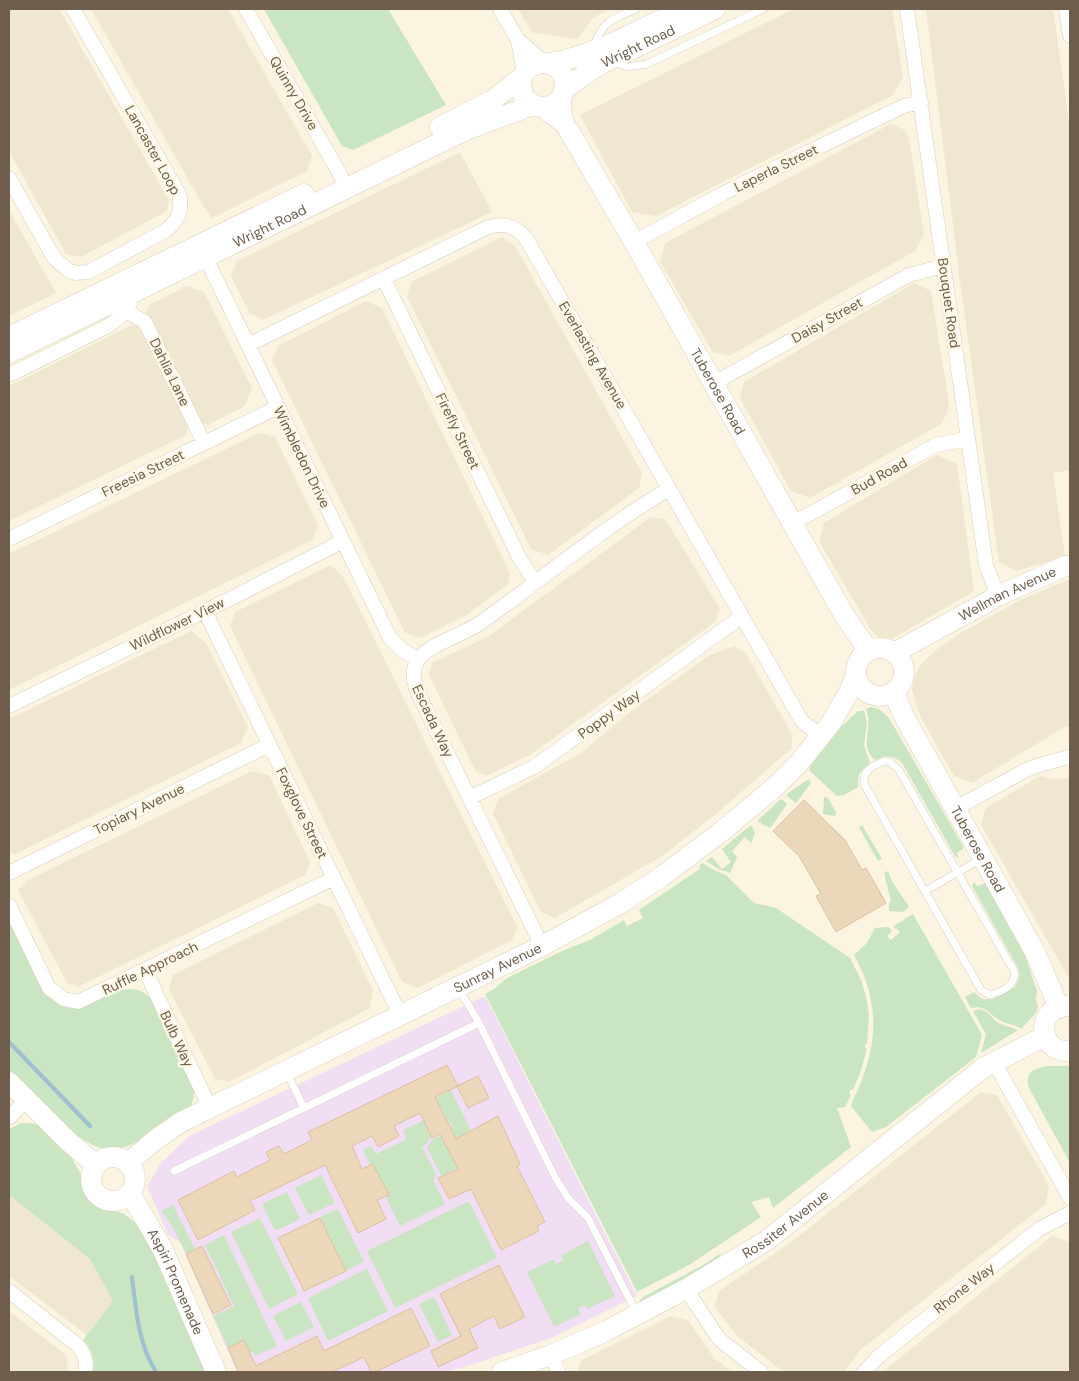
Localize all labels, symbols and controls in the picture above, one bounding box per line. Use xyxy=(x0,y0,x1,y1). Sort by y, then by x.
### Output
street label: Wright Road xyxy=(598,21,678,72)
street label: Quinny Drive xyxy=(266,53,323,133)
street label: Lancaster Loop xyxy=(121,102,185,198)
street label: Laperla Street xyxy=(731,140,821,196)
street label: Wright Road xyxy=(230,200,309,251)
street label: Bouquet Road xyxy=(934,257,964,349)
street label: Daisy Street xyxy=(788,293,866,347)
street label: Everlasting Avenue xyxy=(555,298,631,412)
street label: Dahlia Lane xyxy=(146,335,194,409)
street label: Tuberose Road xyxy=(687,345,750,438)
street label: Firefly Street xyxy=(432,390,484,472)
street label: Wimbledon Drive xyxy=(270,403,334,511)
street label: Freesia Street xyxy=(99,445,187,501)
street label: Bud Road xyxy=(848,453,910,499)
street label: Wellman Avenue xyxy=(955,562,1059,625)
street label: Wildflower View xyxy=(127,593,228,655)
street label: Escada Way xyxy=(408,682,458,761)
street label: Poppy Way xyxy=(574,685,644,743)
street label: Foxglove Street xyxy=(272,764,332,862)
street label: Topiary Avenue xyxy=(91,779,187,839)
street label: Tuberose Road xyxy=(947,803,1009,896)
street label: Ruffle Approach xyxy=(99,937,201,999)
street label: Sunray Avenue xyxy=(450,939,544,997)
street label: Bulb Way xyxy=(156,1008,198,1070)
street label: Rossiter Avenue xyxy=(739,1186,832,1262)
street label: Aspiri Promenade xyxy=(144,1225,208,1338)
street label: Rhone Way xyxy=(930,1258,998,1317)

